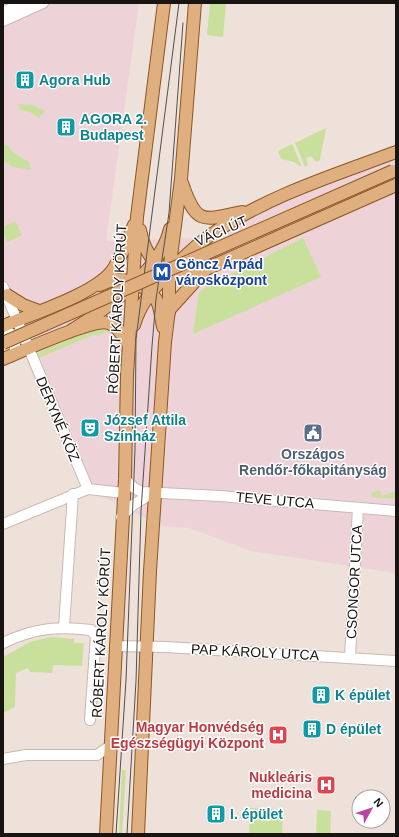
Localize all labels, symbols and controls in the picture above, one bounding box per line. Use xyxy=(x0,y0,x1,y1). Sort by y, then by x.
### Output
building icon: Agora Hub xyxy=(14,69,36,91)
place label: Agora Hub xyxy=(39,72,111,88)
place label: AGORA 2. Budapest xyxy=(80,111,147,143)
building icon: AGORA 2. Budapest xyxy=(55,116,77,138)
street label: VÁCI ÚT xyxy=(193,212,250,250)
street label: RÓBERT KÁROLY KÖRÚT xyxy=(104,223,129,394)
place label: Göncz Árpád városközpont xyxy=(176,256,267,288)
metro station icon: Göncz Árpád városközpont xyxy=(151,261,173,283)
street label: DÉRYNÉ KÖZ xyxy=(33,374,84,464)
place label: József Attila Színház xyxy=(104,412,186,444)
theatre icon: József Attila Színház xyxy=(79,417,101,439)
public building icon: Országos Rendőr-főkapitányság xyxy=(302,422,324,444)
place label: Országos Rendőr-főkapitányság xyxy=(239,446,387,478)
street label: TEVE UTCA xyxy=(235,489,315,511)
street label: CSONGOR UTCA xyxy=(343,524,365,640)
street label: RÓBERT KÁROLY KÖRÚT xyxy=(88,547,113,718)
street label: PAP KÁROLY UTCA xyxy=(191,641,320,663)
building icon: K épület xyxy=(310,684,332,706)
place label: K épület xyxy=(335,687,391,703)
building icon: D épület xyxy=(301,718,323,740)
place label: Magyar Honvédség Egészségügyi Központ xyxy=(111,719,264,751)
place label: D épület xyxy=(326,721,382,737)
hospital icon: Magyar Honvédség Egészségügyi Központ xyxy=(267,724,289,746)
place label: Nukleáris medicina xyxy=(249,769,312,801)
hospital icon: Nukleáris medicina xyxy=(315,774,337,796)
north arrow xyxy=(351,789,391,829)
text: N xyxy=(372,796,386,810)
building icon: I. épület xyxy=(205,803,227,825)
place label: I. épület xyxy=(230,806,283,822)

